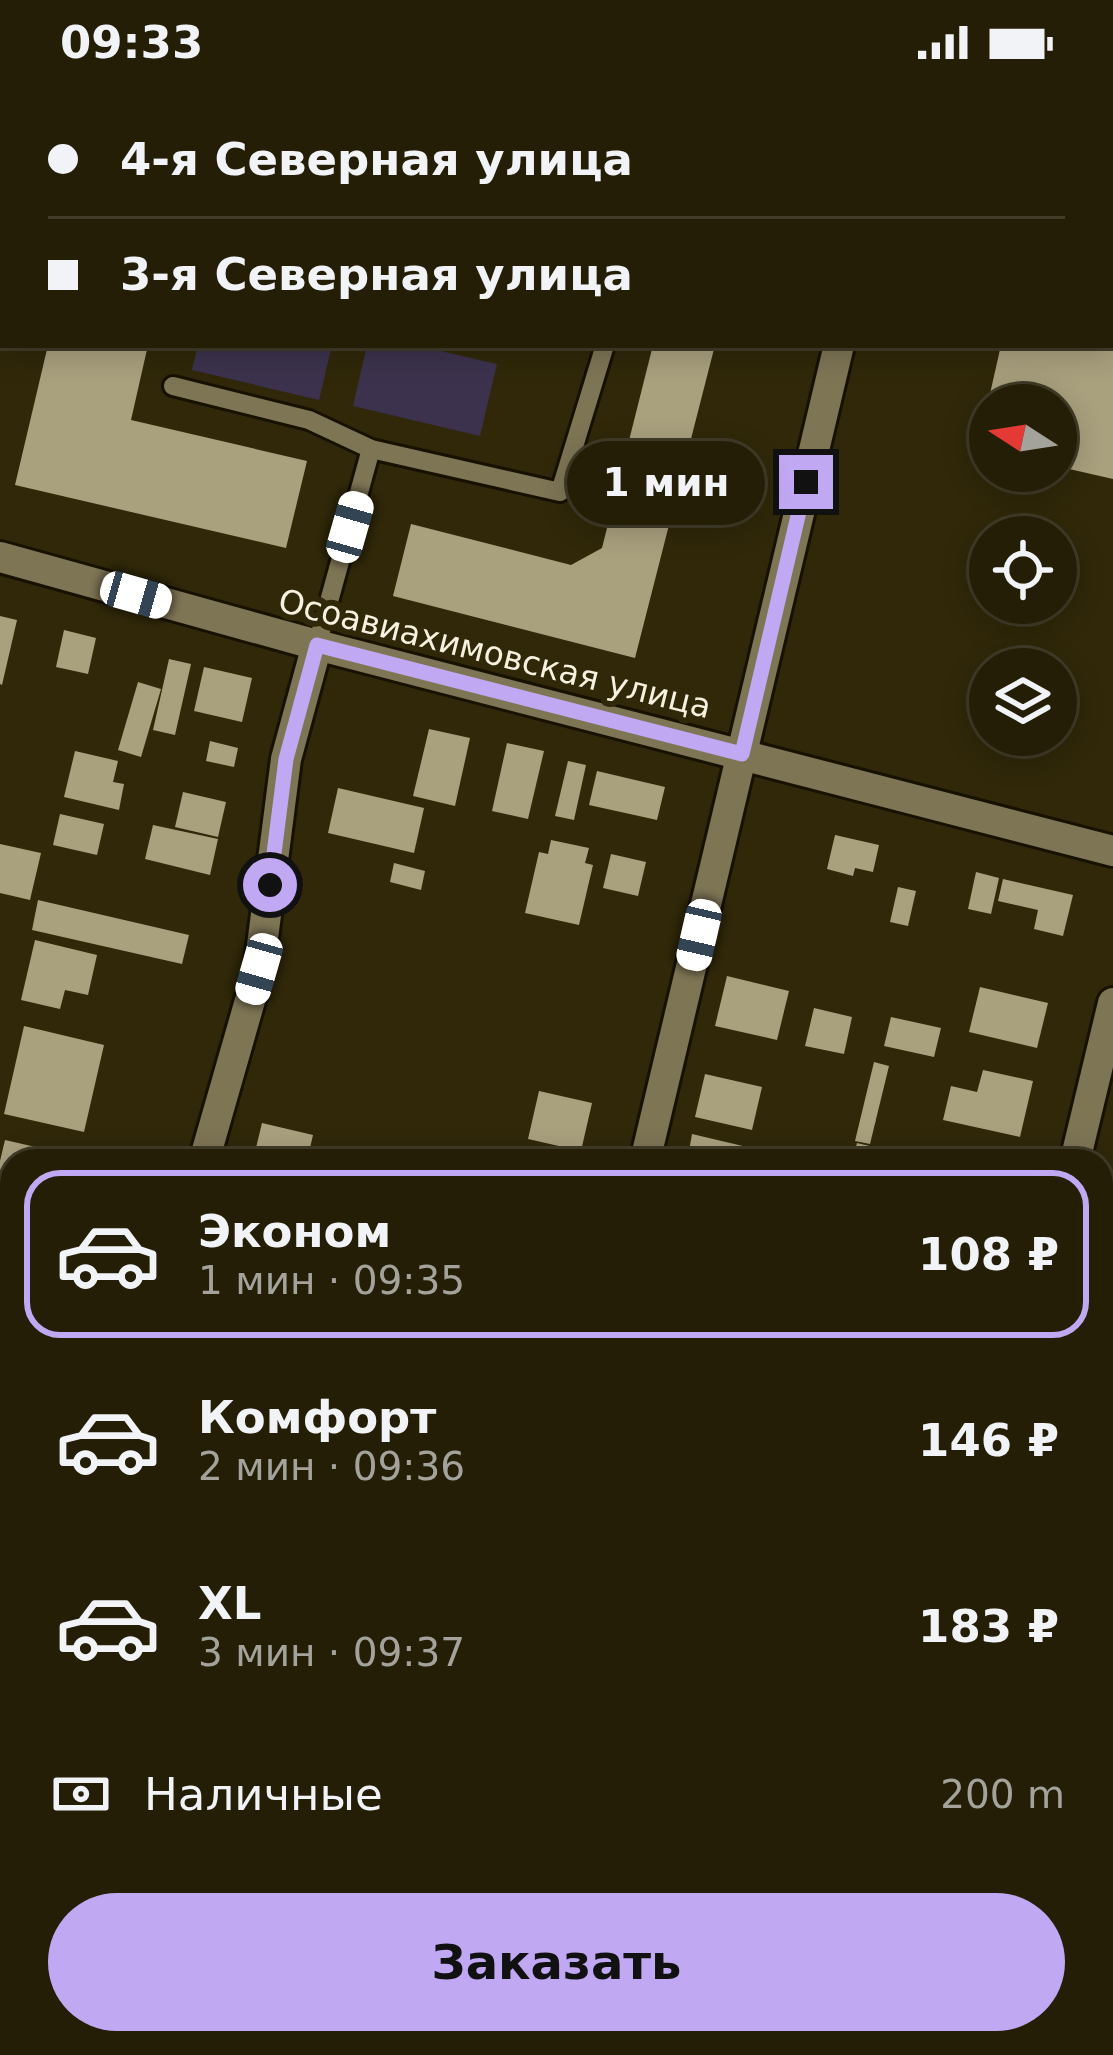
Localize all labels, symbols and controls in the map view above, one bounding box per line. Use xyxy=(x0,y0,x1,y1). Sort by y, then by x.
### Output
text: 09:33 xyxy=(60,16,203,69)
text: 4-я Северная улица xyxy=(120,133,633,186)
text: 3-я Северная улица xyxy=(120,248,633,301)
north arrow xyxy=(969,384,1077,492)
map controls xyxy=(969,384,1077,756)
callout: 1 мин xyxy=(566,440,764,524)
route end xyxy=(779,455,833,509)
text: 1 мин xyxy=(603,460,729,505)
car xyxy=(323,487,377,567)
button: locate xyxy=(969,516,1077,624)
car xyxy=(96,568,176,622)
street label: Осоавиахимовская улица xyxy=(274,581,715,726)
button: layers xyxy=(969,648,1077,756)
route start xyxy=(243,858,297,912)
car xyxy=(673,896,725,974)
car xyxy=(232,929,286,1009)
icon: car xyxy=(54,1200,162,1308)
text: Эконом xyxy=(198,1205,391,1258)
text: 108 ₽ xyxy=(918,1228,1059,1281)
text: 1 мин · 09:35 xyxy=(198,1258,465,1303)
icon: car xyxy=(54,1386,162,1494)
text: Комфорт xyxy=(198,1391,436,1444)
text: 146 ₽ xyxy=(918,1414,1059,1467)
text: 2 мин · 09:36 xyxy=(198,1444,465,1489)
icon: car xyxy=(54,1572,162,1680)
text: XL xyxy=(198,1577,261,1630)
text: 183 ₽ xyxy=(918,1600,1059,1653)
text: 3 мин · 09:37 xyxy=(198,1630,465,1675)
icon: cash xyxy=(48,1761,114,1827)
text: Наличные xyxy=(144,1768,383,1821)
text: 200 m xyxy=(940,1772,1065,1817)
button: Заказать xyxy=(48,1893,1065,2031)

